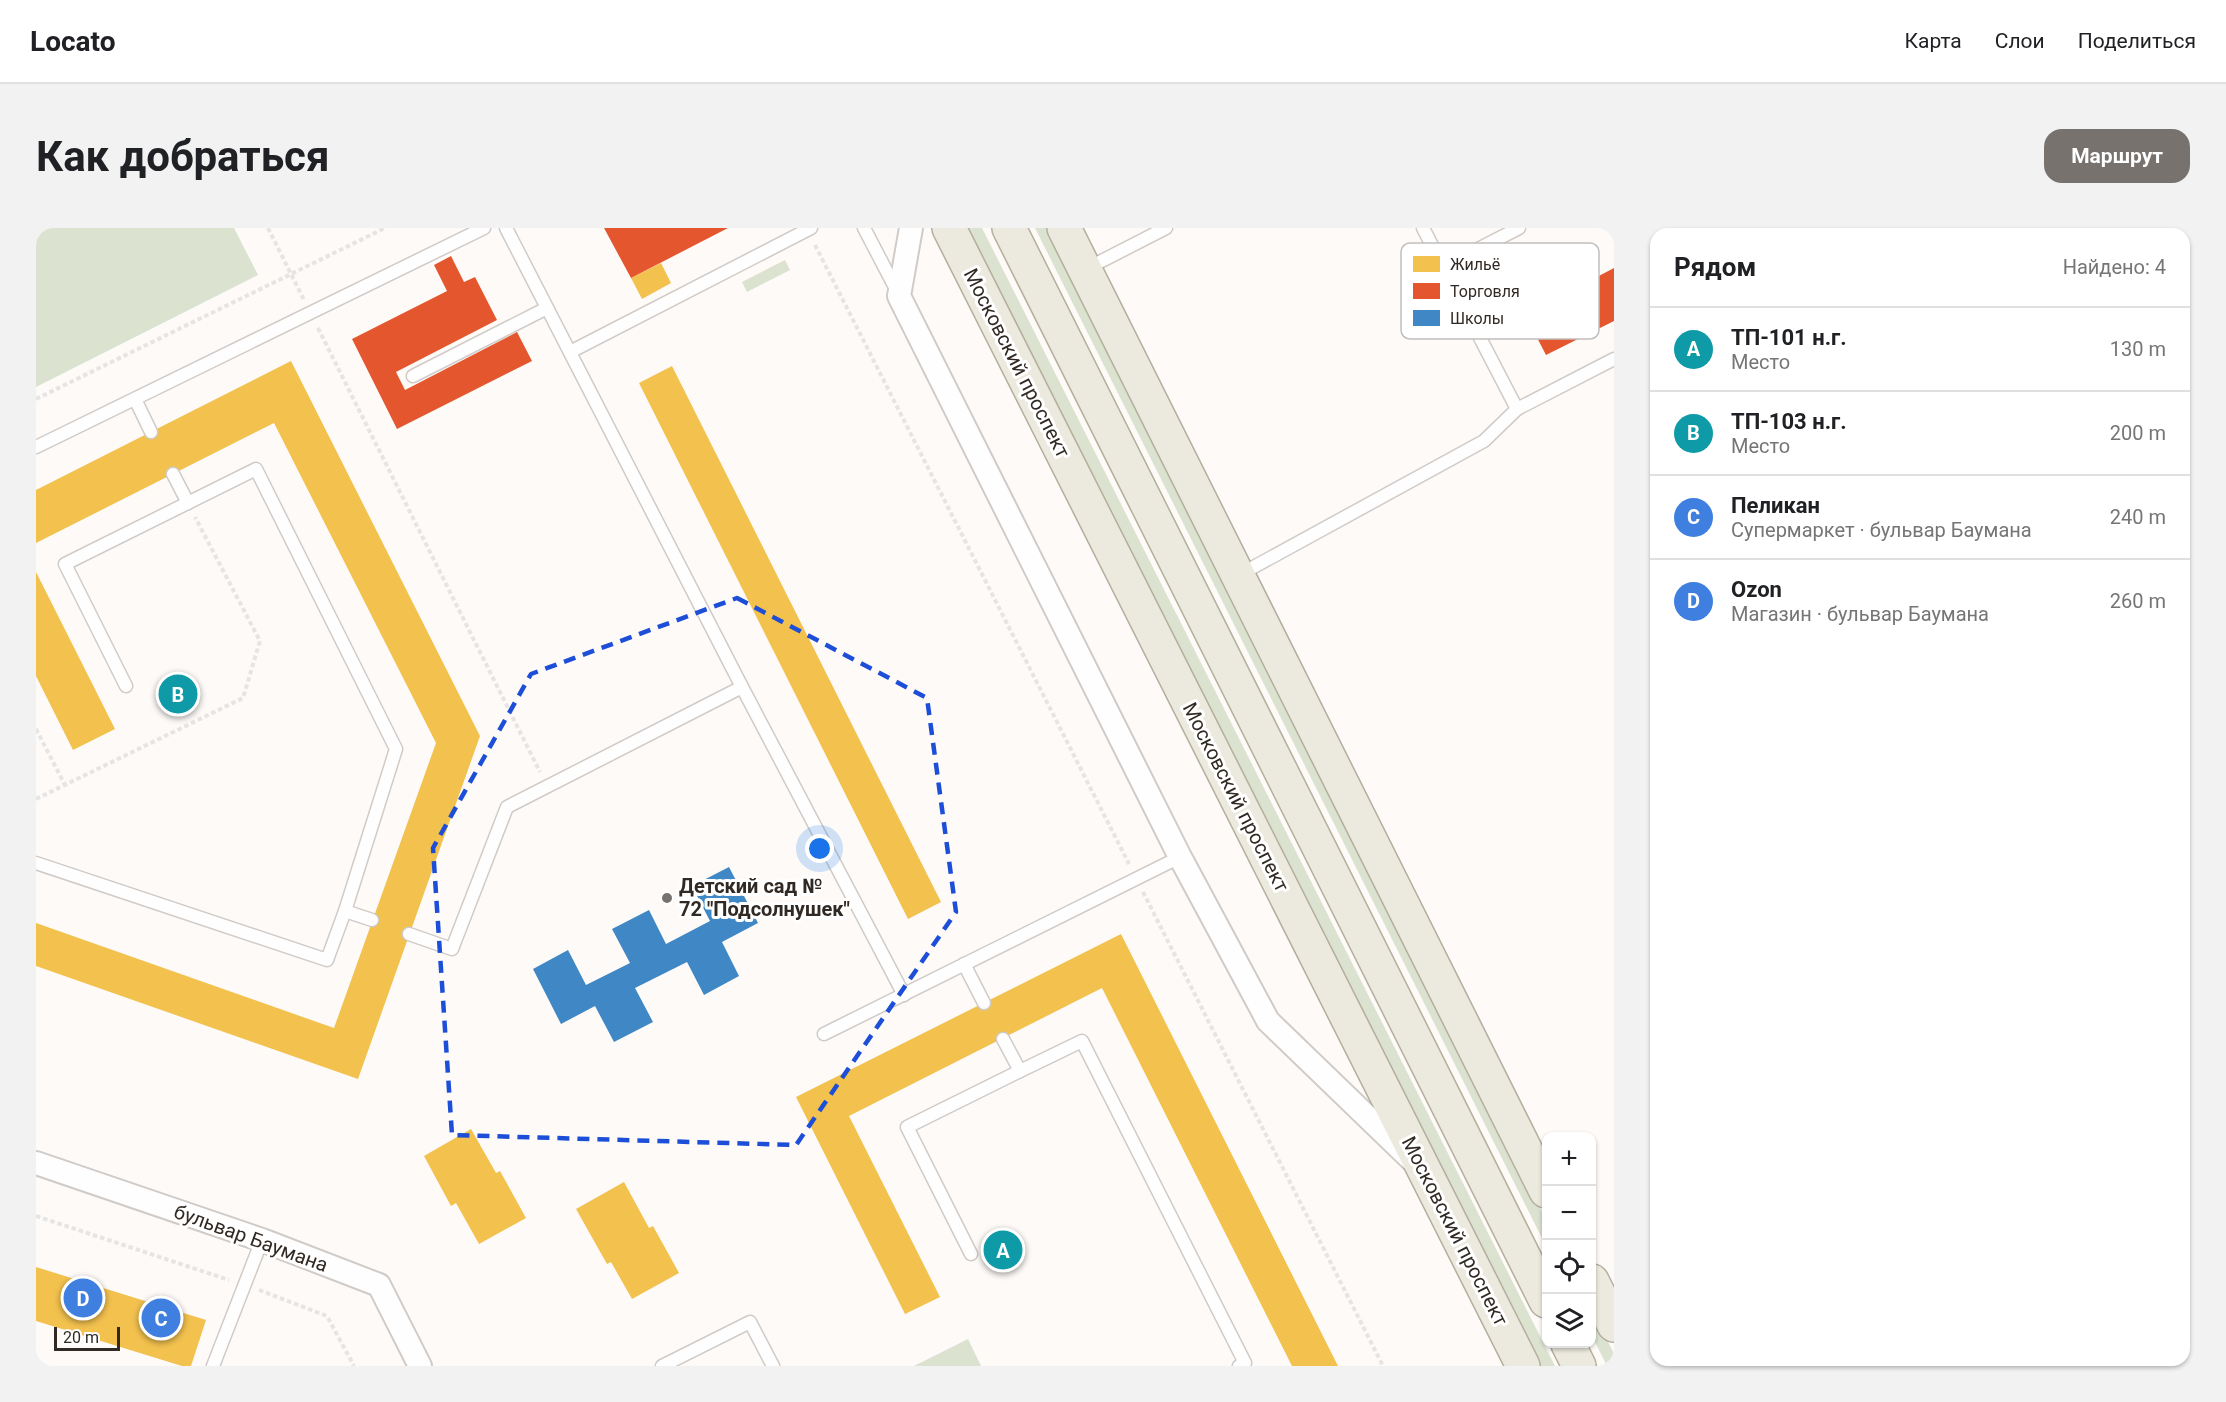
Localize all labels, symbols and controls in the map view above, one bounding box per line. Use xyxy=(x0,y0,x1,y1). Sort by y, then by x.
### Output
text: Locato xyxy=(30,25,115,58)
text: Карта xyxy=(1905,29,1962,53)
text: Слои xyxy=(1995,29,2045,53)
text: Поделиться xyxy=(2078,29,2196,53)
button: Маршрут xyxy=(2044,129,2190,183)
text: Как добраться xyxy=(36,132,330,181)
legend xyxy=(1401,243,1599,339)
text: Рядом xyxy=(1674,252,1756,282)
text: Жильё xyxy=(1450,255,1500,274)
text: Найдено: 4 xyxy=(2063,255,2166,279)
street label: Московский проспект xyxy=(959,264,1075,462)
text: Торговля xyxy=(1450,282,1520,301)
text: Школы xyxy=(1450,309,1504,328)
text: ТП-101 н.г. xyxy=(1731,325,1847,350)
text: A xyxy=(1687,337,1700,361)
text: 130 m xyxy=(2110,337,2166,361)
text: Место xyxy=(1731,350,1790,374)
text: ТП-103 н.г. xyxy=(1731,409,1847,434)
text: B xyxy=(1687,421,1700,445)
text: 200 m xyxy=(2110,421,2166,445)
text: Место xyxy=(1731,434,1790,458)
text: Пеликан xyxy=(1731,493,1820,518)
text: C xyxy=(1687,505,1700,529)
text: 240 m xyxy=(2110,505,2166,529)
text: Супермаркет · бульвар Баумана xyxy=(1731,518,2032,542)
text: Ozon xyxy=(1731,577,1782,602)
text: D xyxy=(1687,589,1700,613)
text: 260 m xyxy=(2110,589,2166,613)
text: Магазин · бульвар Баумана xyxy=(1731,602,1989,626)
pin: B xyxy=(158,672,198,716)
street label: Московский проспект xyxy=(1178,698,1294,896)
your location xyxy=(805,834,834,863)
place label: Детский сад № 72 "Подсолнушек" xyxy=(679,874,850,921)
marker: Детский сад № 72 "Подсолнушек" xyxy=(660,891,674,905)
street label: Московский проспект xyxy=(1397,1132,1513,1330)
map controls xyxy=(1542,1132,1596,1348)
button: + xyxy=(1542,1132,1596,1186)
button: − xyxy=(1542,1186,1596,1240)
street label: бульвар Баумана xyxy=(171,1199,331,1277)
pin: A xyxy=(984,1228,1022,1272)
button: locate xyxy=(1542,1240,1596,1294)
pin: D xyxy=(64,1276,102,1320)
button: layers xyxy=(1542,1294,1596,1348)
pin: C xyxy=(142,1296,180,1340)
scale bar xyxy=(54,1324,120,1352)
text: 20 m xyxy=(63,1328,99,1347)

